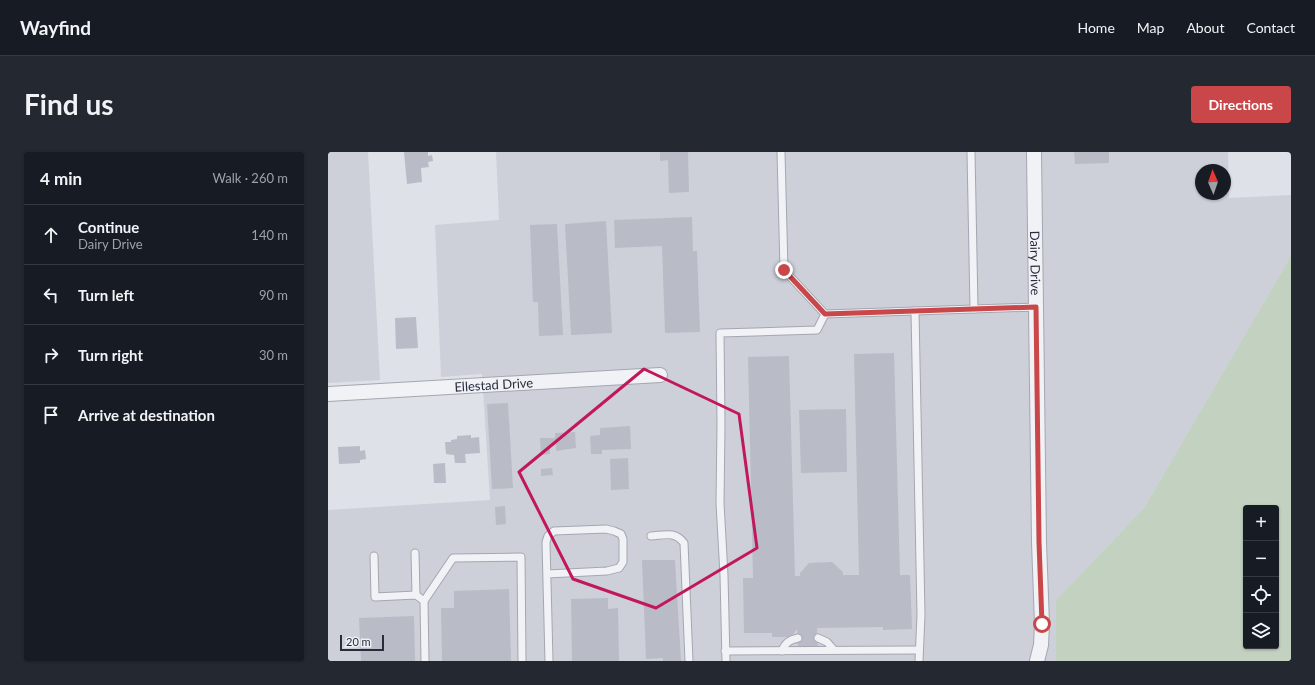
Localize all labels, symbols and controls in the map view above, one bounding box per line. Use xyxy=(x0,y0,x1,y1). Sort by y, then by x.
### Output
text: Wayfind xyxy=(20,16,91,39)
text: Home xyxy=(1077,19,1115,36)
text: Map xyxy=(1137,19,1164,36)
text: About xyxy=(1186,19,1224,36)
text: Contact xyxy=(1246,19,1295,36)
button: Directions xyxy=(1191,86,1291,123)
text: Find us xyxy=(24,87,114,121)
north arrow xyxy=(1195,164,1231,200)
text: 4 min xyxy=(40,168,82,189)
text: Walk · 260 m xyxy=(212,170,288,186)
text: Continue xyxy=(78,218,139,236)
icon: ahead xyxy=(40,224,62,246)
text: 140 m xyxy=(251,227,288,243)
street label: Dairy Drive xyxy=(1027,231,1044,296)
text: Dairy Drive xyxy=(78,236,143,252)
route end xyxy=(775,261,793,279)
icon: left xyxy=(40,284,62,306)
text: Turn left xyxy=(78,286,134,304)
text: 90 m xyxy=(259,287,288,303)
icon: right xyxy=(40,344,62,366)
text: Turn right xyxy=(78,346,143,364)
text: 30 m xyxy=(259,347,288,363)
street label: Ellestad Drive xyxy=(454,374,534,395)
icon: arrive xyxy=(40,404,62,426)
text: Arrive at destination xyxy=(78,406,215,424)
map controls xyxy=(1243,505,1279,649)
button: + xyxy=(1243,505,1279,541)
button: − xyxy=(1243,541,1279,577)
button: locate xyxy=(1243,577,1279,613)
button: layers xyxy=(1243,613,1279,649)
route start xyxy=(1033,615,1051,633)
scale bar xyxy=(340,633,384,652)
text: 20 m xyxy=(346,635,371,648)

